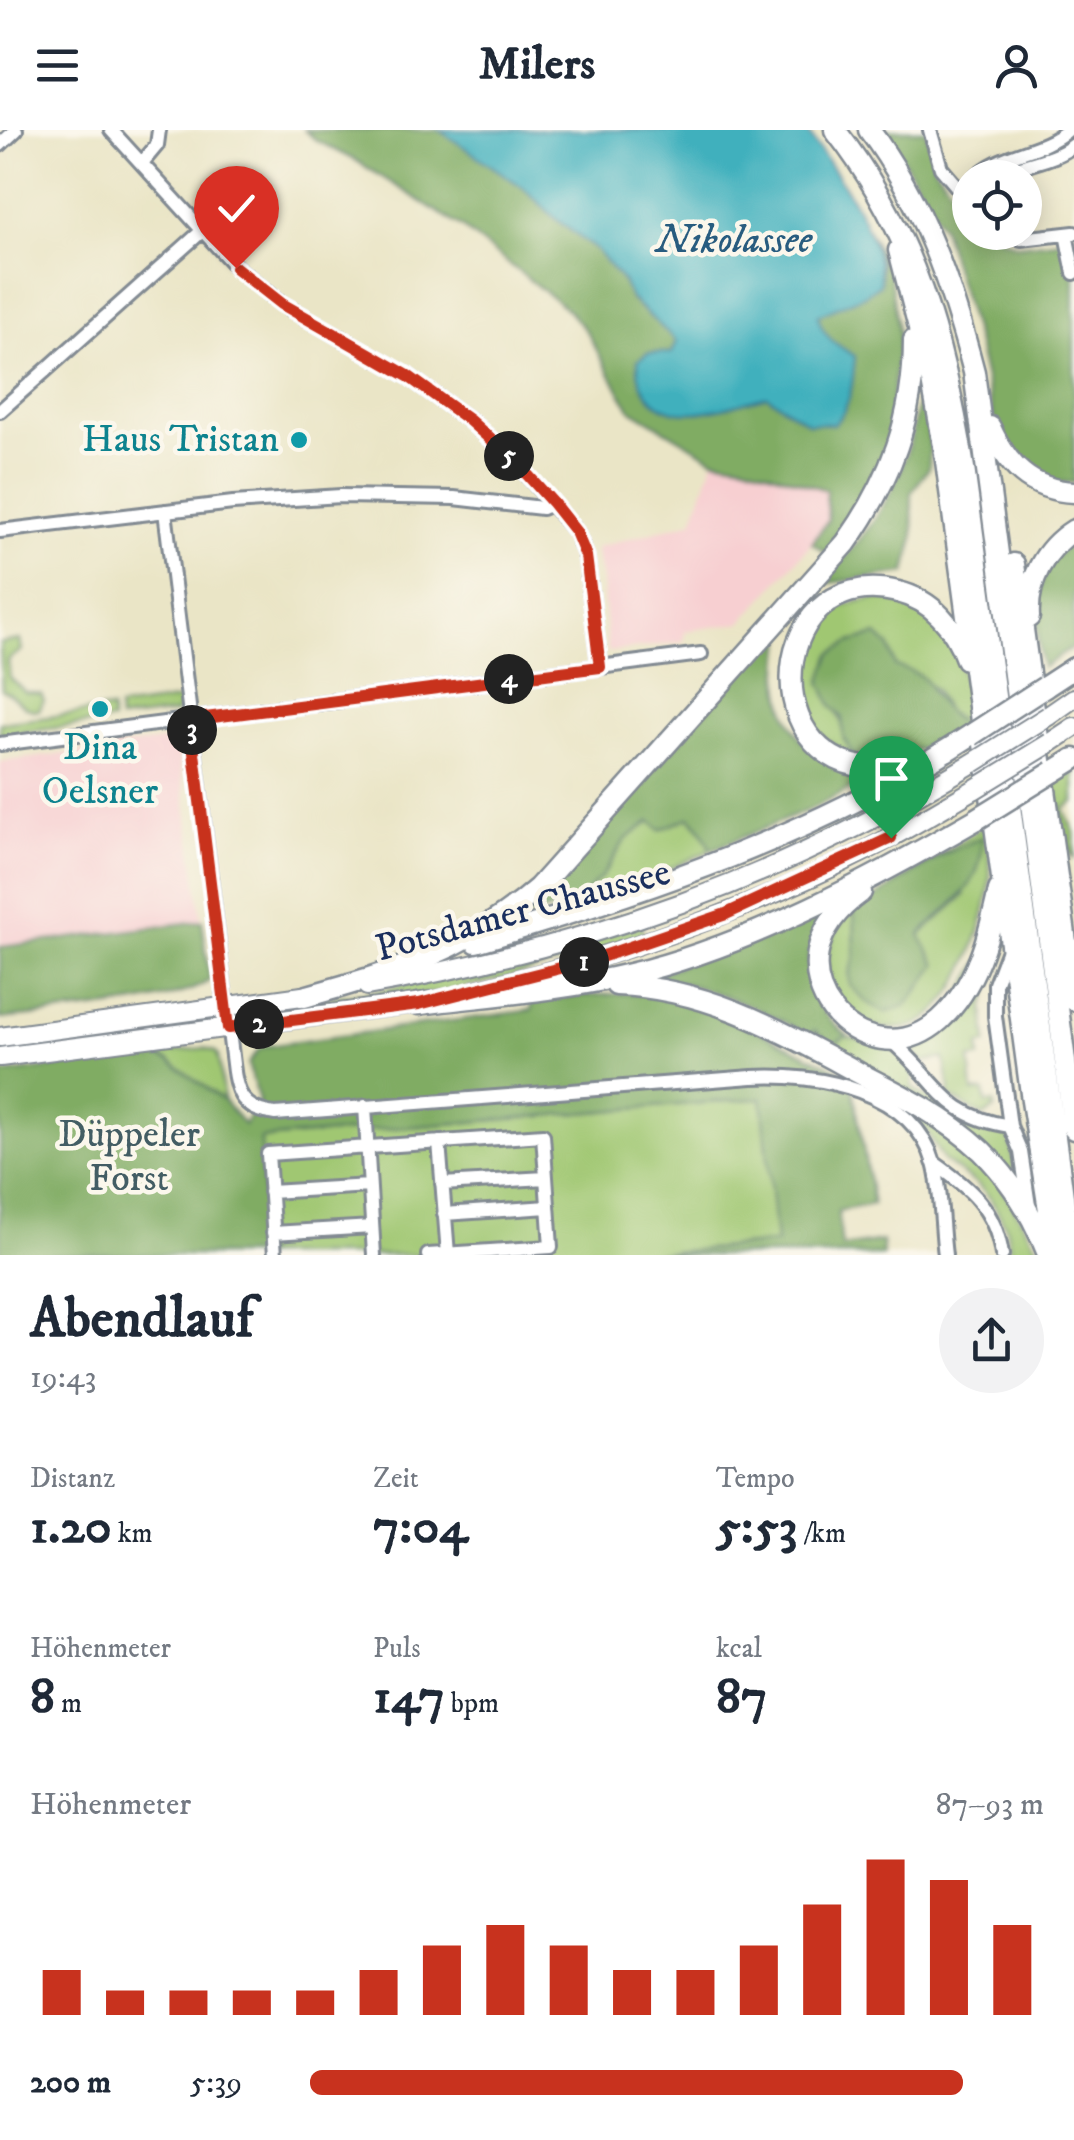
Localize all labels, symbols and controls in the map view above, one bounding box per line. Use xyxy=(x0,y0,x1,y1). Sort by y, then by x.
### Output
text: Milers xyxy=(479,37,595,93)
icon: menu xyxy=(30,38,85,93)
icon: person xyxy=(989,38,1044,93)
map controls xyxy=(952,160,1042,250)
button: locate xyxy=(952,160,1042,250)
pin xyxy=(194,166,279,269)
icon: check xyxy=(209,181,264,236)
water label: Nikolassee xyxy=(654,216,813,266)
place label: Haus Tristan xyxy=(82,416,279,464)
marker: Haus Tristan xyxy=(288,429,310,451)
pin: 5 xyxy=(484,431,534,481)
text: 5 xyxy=(502,438,516,473)
pin: 4 xyxy=(484,654,534,704)
text: 4 xyxy=(501,661,517,696)
marker: Dina Oelsner xyxy=(89,698,111,720)
pin: 3 xyxy=(167,705,217,755)
text: 3 xyxy=(187,712,197,747)
place label: Dina Oelsner xyxy=(42,724,158,816)
pin xyxy=(849,736,934,839)
icon: arrive xyxy=(864,751,919,806)
street label: Potsdamer Chaussee xyxy=(371,849,675,973)
pin: 1 xyxy=(559,937,609,987)
text: 1 xyxy=(579,944,589,979)
pin: 2 xyxy=(234,999,284,1049)
text: 2 xyxy=(252,1006,266,1041)
park label: Düppeler Forst xyxy=(58,1111,200,1203)
text: Abendlauf xyxy=(30,1286,254,1355)
button: share xyxy=(939,1288,1044,1393)
text: 19:43 xyxy=(30,1358,96,1398)
text: Distanz xyxy=(30,1461,115,1496)
text: Zeit xyxy=(373,1461,419,1496)
text: Tempo xyxy=(716,1461,795,1496)
text: 1.20 xyxy=(30,1496,112,1559)
text: 7:04 xyxy=(373,1496,468,1559)
text: 5:53 xyxy=(716,1496,797,1559)
text: km xyxy=(112,1516,153,1551)
text: /km xyxy=(797,1516,846,1551)
text: Höhenmeter xyxy=(30,1631,171,1666)
text: Puls xyxy=(373,1631,421,1666)
text: kcal xyxy=(716,1631,762,1666)
text: 8 xyxy=(30,1666,55,1729)
text: 147 xyxy=(373,1666,445,1729)
text: 87 xyxy=(716,1666,767,1729)
text: m xyxy=(55,1686,82,1721)
text: bpm xyxy=(445,1686,499,1721)
text: Höhenmeter xyxy=(30,1785,191,1825)
text: 87–93 m xyxy=(935,1785,1044,1825)
text: 200 m xyxy=(30,2063,111,2103)
text: 5:39 xyxy=(190,2063,242,2103)

